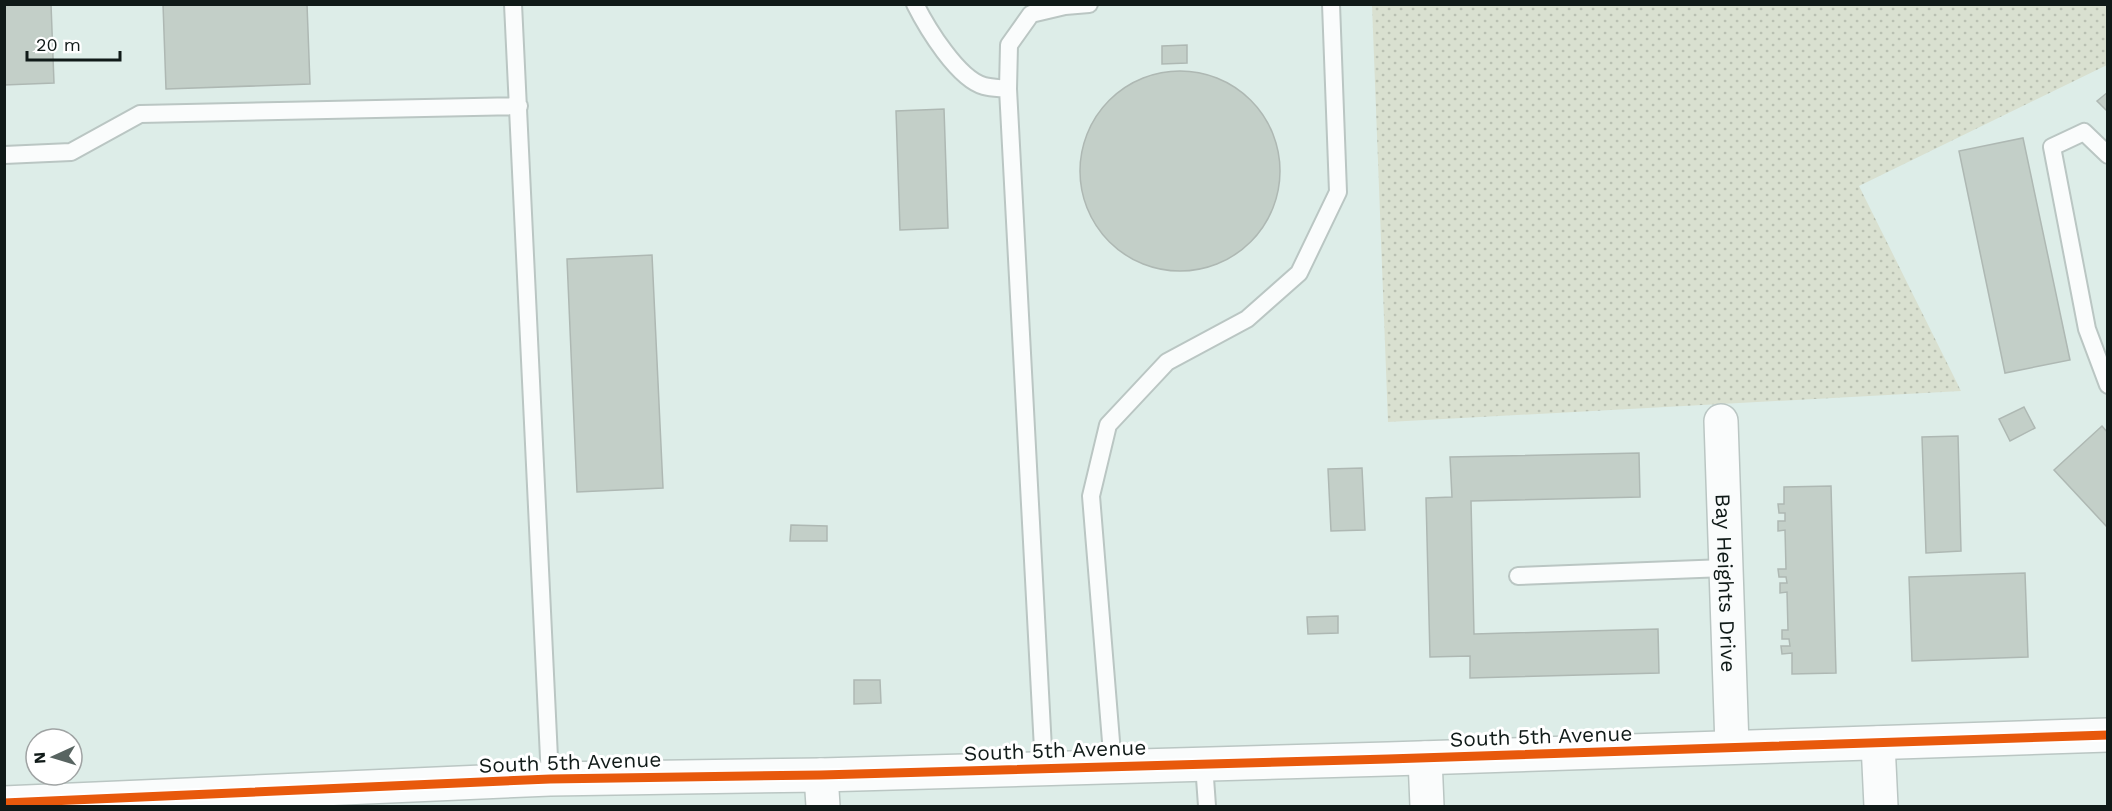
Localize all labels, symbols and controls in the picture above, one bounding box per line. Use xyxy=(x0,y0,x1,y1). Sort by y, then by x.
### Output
scale bar xyxy=(27,24,120,62)
text: 20 m xyxy=(36,34,81,55)
street label: Bay Heights Drive xyxy=(1711,493,1742,673)
street label: South 5th Avenue xyxy=(1449,720,1633,752)
north arrow xyxy=(24,727,84,787)
street label: South 5th Avenue xyxy=(963,734,1147,766)
street label: South 5th Avenue xyxy=(478,746,662,778)
text: N xyxy=(30,751,49,765)

